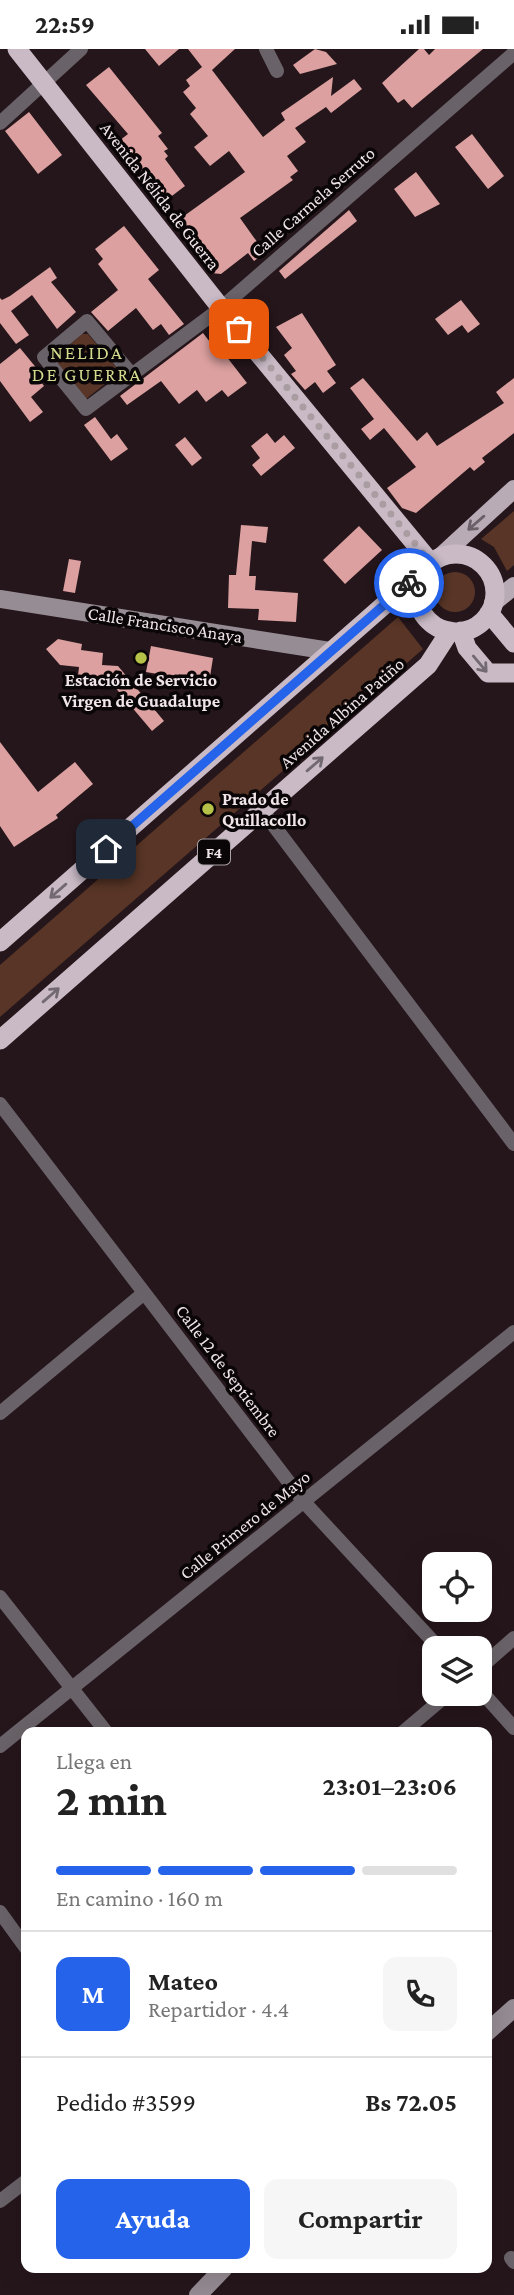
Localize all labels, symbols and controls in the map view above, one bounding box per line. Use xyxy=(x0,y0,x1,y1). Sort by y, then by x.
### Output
text: 22:59 xyxy=(35,10,95,39)
street label: Avenida Nélida de Guerra xyxy=(96,118,224,274)
street label: Calle Carmela Serruto xyxy=(247,143,379,261)
pin xyxy=(209,299,269,359)
icon: bag xyxy=(220,310,258,348)
district label: NELIDA DE GUERRA xyxy=(32,342,142,385)
one-way arrow xyxy=(467,515,485,531)
courier xyxy=(374,548,444,618)
icon: bike xyxy=(390,564,428,602)
street label: Calle Francisco Anaya xyxy=(86,603,244,647)
marker: Estación de Servicio Virgen de Guadalupe xyxy=(133,650,149,666)
street label: Avenida Albina Patiño xyxy=(276,654,408,772)
one-way arrow xyxy=(472,654,488,672)
place label: Estación de Servicio Virgen de Guadalupe xyxy=(61,670,220,711)
one-way arrow xyxy=(305,756,323,772)
place label: Prado de Quillacollo xyxy=(222,789,306,830)
marker: Prado de Quillacollo xyxy=(200,801,216,817)
pin xyxy=(76,819,136,879)
icon: home xyxy=(87,830,125,868)
road number: F4 xyxy=(198,839,230,865)
one-way arrow xyxy=(50,883,68,899)
one-way arrow xyxy=(42,987,60,1003)
street label: Calle 12 de Septiembre xyxy=(172,1301,284,1441)
street label: Calle Primero de Mayo xyxy=(176,1466,314,1584)
map controls xyxy=(422,1552,492,1706)
button: locate xyxy=(422,1552,492,1622)
button: layers xyxy=(422,1636,492,1706)
text: Llega en xyxy=(56,1748,132,1774)
text: 23:01–23:06 xyxy=(322,1772,457,1801)
text: 2 min xyxy=(56,1774,167,1825)
text: En camino · 160 m xyxy=(56,1885,223,1911)
button: phone xyxy=(383,1957,457,2031)
text: Mateo xyxy=(148,1967,218,1996)
text: M xyxy=(82,1980,104,2009)
text: Repartidor · 4.4 xyxy=(148,1996,289,2022)
text: Pedido #3599 xyxy=(56,2088,196,2117)
text: Bs 72.05 xyxy=(365,2088,457,2117)
button: Ayuda xyxy=(56,2179,250,2259)
button: Compartir xyxy=(264,2179,457,2259)

